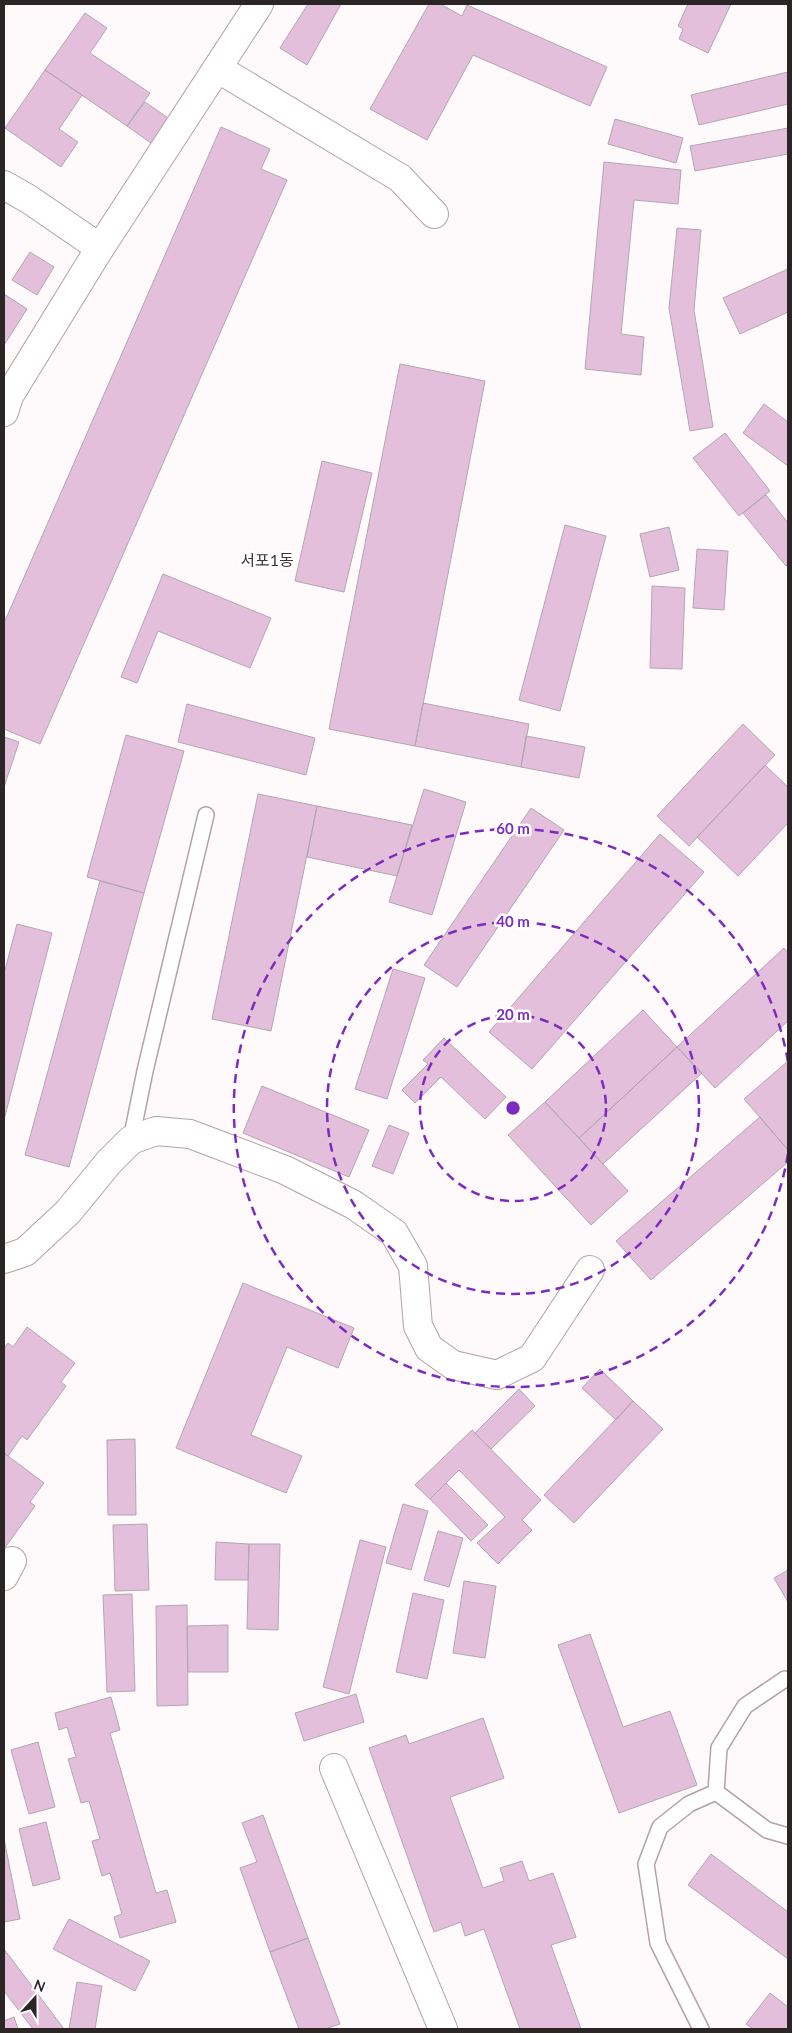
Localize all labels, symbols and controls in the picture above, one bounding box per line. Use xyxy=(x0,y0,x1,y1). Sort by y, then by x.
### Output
district label: 서포1동 xyxy=(240,550,294,569)
text: 60 m xyxy=(496,819,530,837)
text: 40 m xyxy=(496,912,530,930)
text: 20 m xyxy=(496,1005,530,1023)
centre of rings xyxy=(504,1099,522,1117)
north arrow xyxy=(10,1973,60,2023)
text: N xyxy=(32,1976,48,1995)

